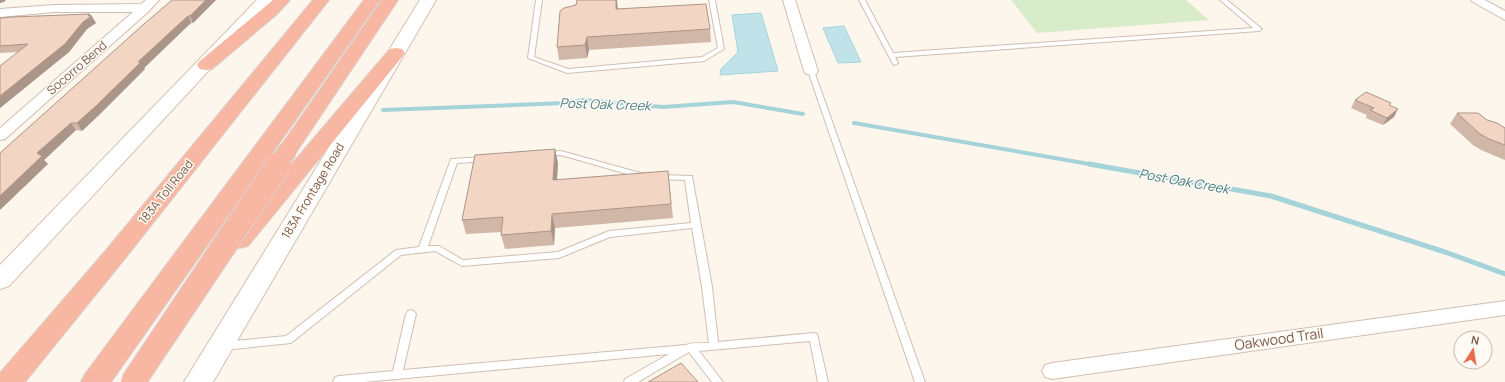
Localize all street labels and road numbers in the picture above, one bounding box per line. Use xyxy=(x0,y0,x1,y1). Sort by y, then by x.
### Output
street label: Socorro Bend xyxy=(43,37,110,98)
street label: 183A Frontage Road xyxy=(277,140,348,242)
street label: 183A Toll Road xyxy=(134,156,197,227)
street label: Oakwood Trail xyxy=(1233,323,1325,354)

